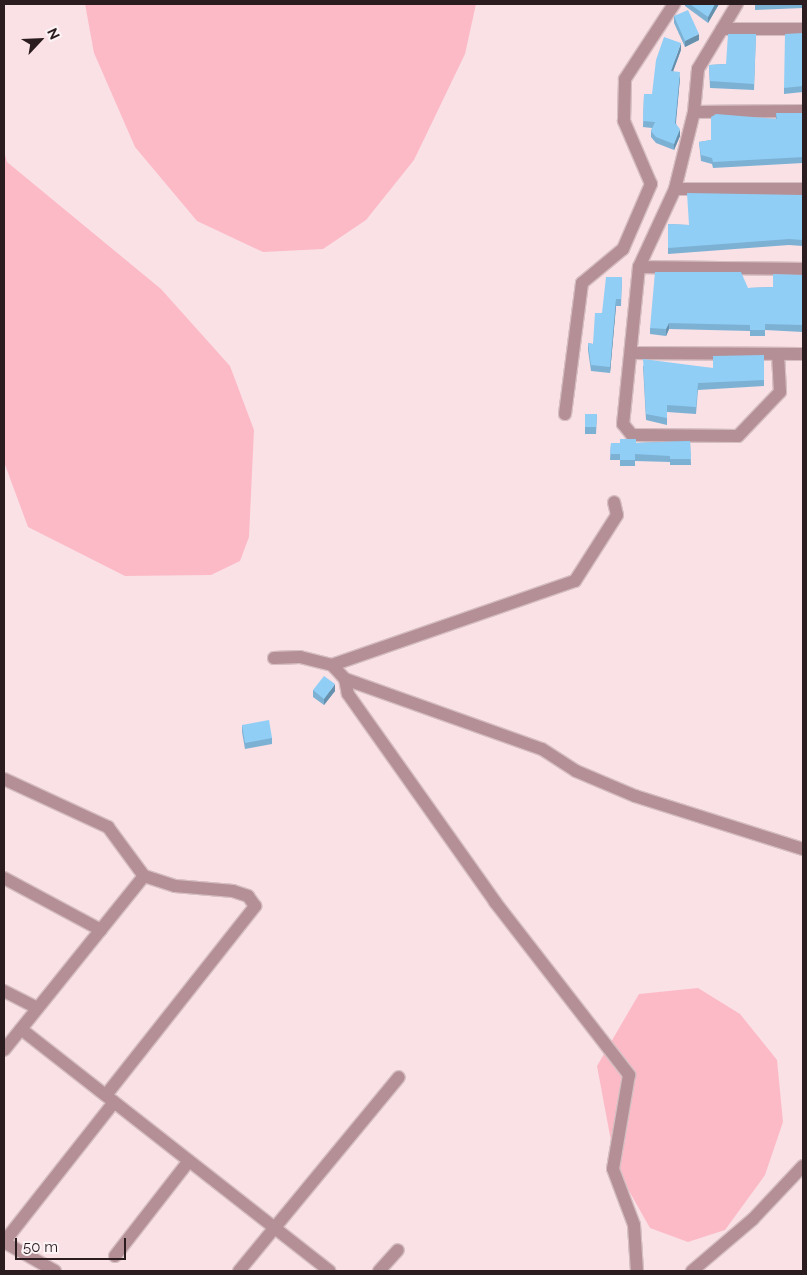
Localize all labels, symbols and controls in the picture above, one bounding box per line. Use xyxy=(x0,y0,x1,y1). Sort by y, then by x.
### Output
north arrow xyxy=(15,15,65,65)
text: N xyxy=(44,25,63,42)
scale bar xyxy=(18,1228,129,1260)
text: 50 m xyxy=(23,1238,58,1256)

